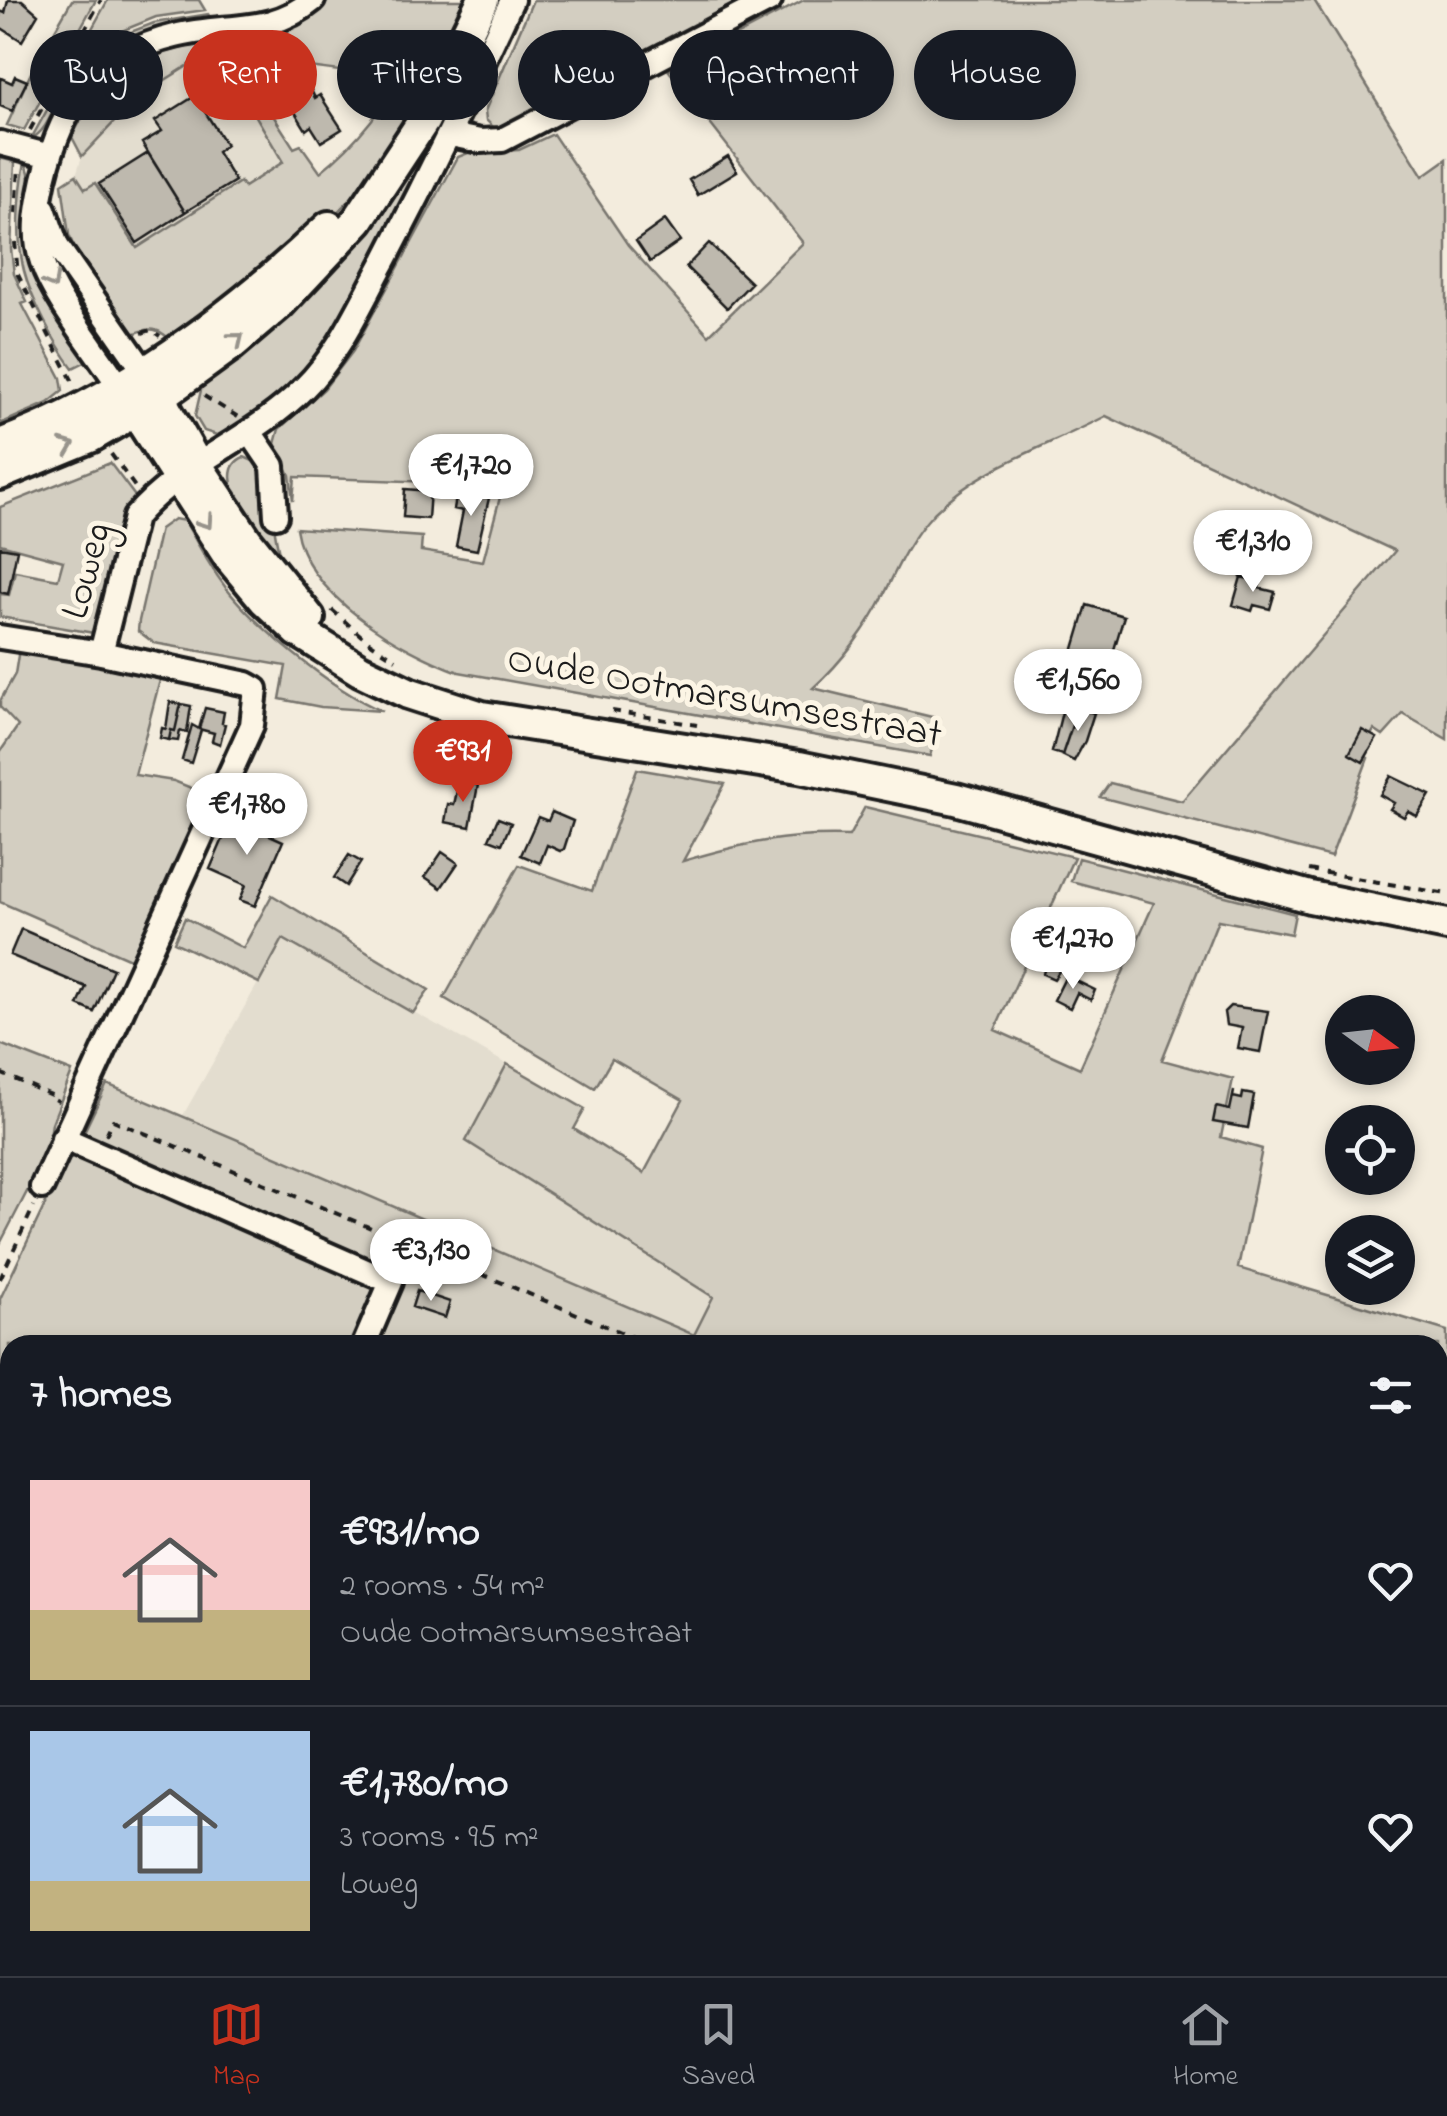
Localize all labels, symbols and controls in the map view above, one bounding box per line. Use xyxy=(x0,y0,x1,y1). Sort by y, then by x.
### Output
chip: Buy xyxy=(30,30,163,120)
chip: Rent xyxy=(183,30,317,120)
chip: Filters xyxy=(337,30,498,120)
chip: New xyxy=(518,30,650,120)
chip: Apartment xyxy=(670,30,894,120)
chip: House xyxy=(914,30,1076,120)
one-way arrow xyxy=(39,271,59,289)
one-way arrow xyxy=(226,333,244,351)
pin: €1,720 xyxy=(390,434,552,519)
one-way arrow xyxy=(59,437,76,457)
text: €1,720 xyxy=(431,443,511,490)
pin: €1,310 xyxy=(1172,510,1334,595)
one-way arrow xyxy=(194,511,212,530)
street label: Loweg xyxy=(47,516,129,626)
text: €1,310 xyxy=(1215,519,1291,566)
street label: Oude Ootmarsumsestraat xyxy=(502,631,946,766)
pin: €1,560 xyxy=(997,649,1159,734)
text: €1,560 xyxy=(1036,658,1120,705)
pin: €931 xyxy=(404,720,522,805)
text: €931 xyxy=(435,729,491,776)
pin: €1,780 xyxy=(166,773,328,858)
text: €1,780 xyxy=(209,782,286,829)
pin: €1,270 xyxy=(992,907,1154,992)
text: €1,270 xyxy=(1033,916,1113,963)
north arrow xyxy=(1325,995,1415,1085)
map controls xyxy=(1325,995,1415,1305)
button: locate xyxy=(1325,1105,1415,1195)
button: layers xyxy=(1325,1215,1415,1305)
pin: €3,130 xyxy=(350,1219,512,1304)
text: €3,130 xyxy=(392,1228,470,1275)
text: 7 homes xyxy=(30,1365,172,1426)
icon: filters xyxy=(1363,1368,1418,1423)
text: €931/mo xyxy=(340,1503,480,1564)
icon: home xyxy=(110,1520,230,1640)
icon: heart xyxy=(1363,1553,1418,1608)
text: 2 rooms · 54 m² xyxy=(340,1564,545,1611)
text: Oude Ootmarsumsestraat xyxy=(340,1611,692,1658)
text: €1,780/mo xyxy=(340,1754,509,1815)
icon: home xyxy=(110,1771,230,1891)
icon: heart xyxy=(1363,1804,1418,1859)
text: 3 rooms · 95 m² xyxy=(340,1815,539,1862)
text: Loweg xyxy=(340,1862,418,1909)
tab: Map xyxy=(209,1997,264,2098)
tab: Saved xyxy=(682,1997,755,2098)
tab: Home xyxy=(1173,1997,1238,2098)

